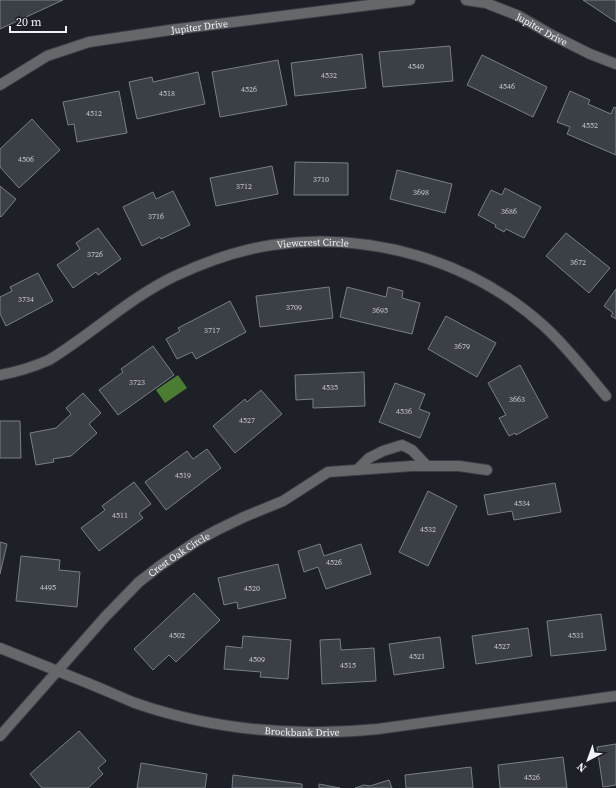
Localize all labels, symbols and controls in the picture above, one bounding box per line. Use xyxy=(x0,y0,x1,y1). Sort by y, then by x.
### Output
scale bar xyxy=(10,8,66,34)
street label: Jupiter Drive xyxy=(514,9,570,48)
text: 20 m xyxy=(16,14,42,30)
street label: Jupiter Drive xyxy=(169,16,229,36)
house number: 4540 xyxy=(408,61,424,72)
house number: 4532 xyxy=(321,70,337,81)
house number: 4546 xyxy=(499,81,515,92)
house number: 4526 xyxy=(241,84,257,95)
house number: 4518 xyxy=(159,88,175,99)
house number: 4512 xyxy=(86,108,102,119)
house number: 4552 xyxy=(582,120,598,131)
house number: 4506 xyxy=(18,154,34,165)
house number: 3710 xyxy=(313,174,329,185)
house number: 3712 xyxy=(236,181,252,192)
house number: 3698 xyxy=(413,187,429,198)
house number: 3686 xyxy=(501,206,517,217)
house number: 3716 xyxy=(148,211,164,222)
street label: Viewcrest Circle xyxy=(276,235,349,251)
house number: 3726 xyxy=(87,249,103,260)
house number: 3672 xyxy=(570,257,586,268)
house number: 3734 xyxy=(18,294,34,305)
house number: 3709 xyxy=(286,302,302,313)
house number: 3695 xyxy=(372,305,388,316)
house number: 3717 xyxy=(204,325,220,336)
house number: 3679 xyxy=(454,341,470,352)
house number: 3723 xyxy=(129,377,145,388)
house number: 4535 xyxy=(322,382,338,393)
house number: 3663 xyxy=(509,394,525,405)
house number: 4536 xyxy=(396,406,412,417)
house number: 4527 xyxy=(239,415,255,426)
house number: 4519 xyxy=(175,470,191,481)
house number: 4534 xyxy=(514,498,530,509)
house number: 4511 xyxy=(112,510,128,521)
house number: 4532 xyxy=(420,524,436,535)
street label: Crest Oak Circle xyxy=(145,529,212,579)
house number: 4526 xyxy=(326,557,342,568)
house number: 4495 xyxy=(40,582,56,593)
house number: 4520 xyxy=(244,583,260,594)
house number: 4502 xyxy=(169,630,185,641)
house number: 4531 xyxy=(568,630,584,641)
house number: 4527 xyxy=(494,641,510,652)
house number: 4521 xyxy=(409,651,425,662)
house number: 4509 xyxy=(249,654,265,665)
house number: 4515 xyxy=(340,660,356,671)
street label: Brockbank Drive xyxy=(264,724,340,739)
north arrow xyxy=(568,740,608,780)
text: N xyxy=(574,759,590,775)
house number: 4526 xyxy=(524,772,540,783)

